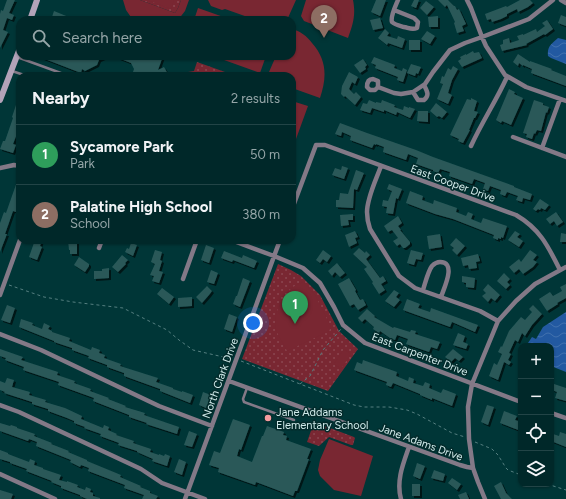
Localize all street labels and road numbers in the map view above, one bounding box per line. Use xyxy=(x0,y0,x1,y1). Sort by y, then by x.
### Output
street label: East Cooper Drive xyxy=(409,162,497,205)
street label: East Carpenter Drive xyxy=(370,330,470,379)
street label: North Clark Drive xyxy=(200,336,241,420)
street label: Jane Adams Drive xyxy=(377,421,465,464)

